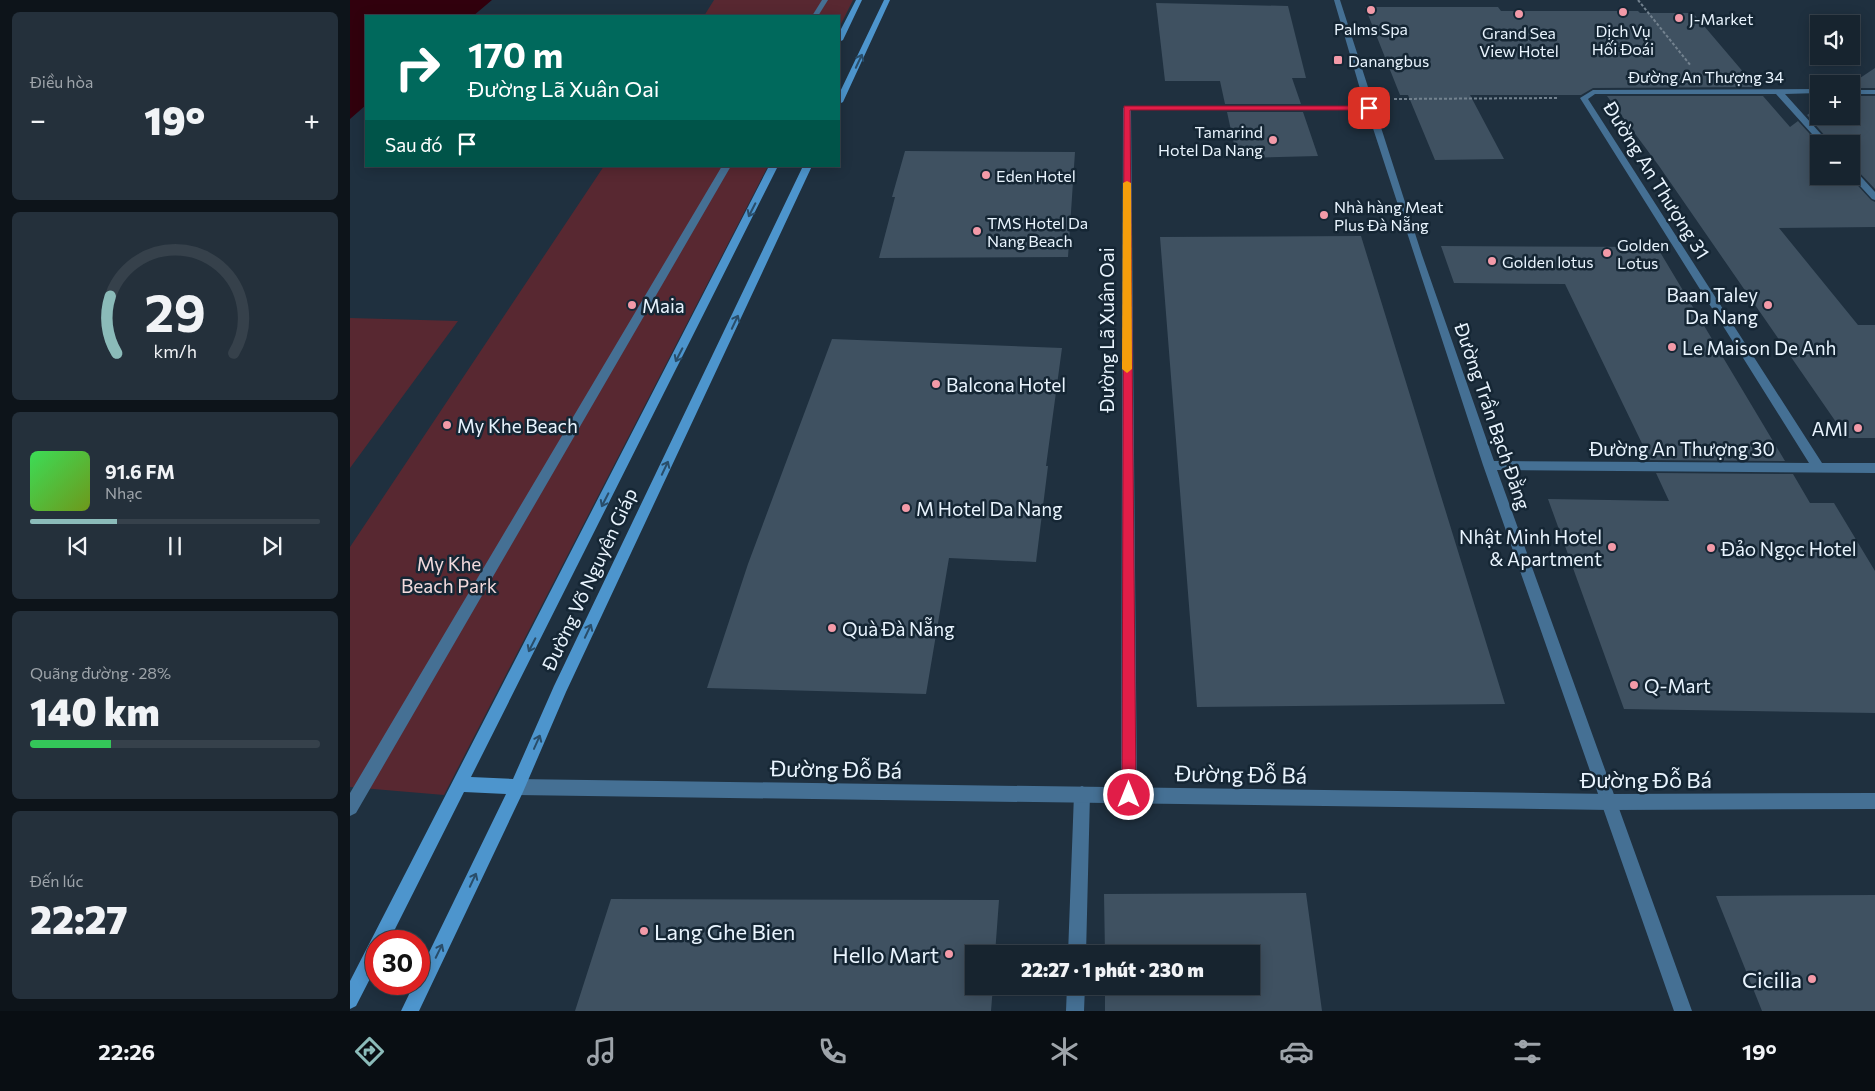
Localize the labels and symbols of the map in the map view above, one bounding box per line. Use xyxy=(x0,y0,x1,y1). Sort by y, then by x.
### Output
marker: Palms Spa xyxy=(1365,4,1377,16)
marker: Dịch Vụ Hối Đoái xyxy=(1617,6,1629,18)
marker: Grand Sea View Hotel xyxy=(1513,8,1525,20)
place label: J-Market xyxy=(1689,9,1754,28)
marker: J-Market xyxy=(1673,12,1685,24)
place label: Palms Spa xyxy=(1334,19,1408,38)
place label: Dịch Vụ Hối Đoái xyxy=(1592,21,1654,58)
place label: Grand Sea View Hotel xyxy=(1479,23,1559,60)
place label: Danangbus xyxy=(1348,51,1429,70)
one-way arrow xyxy=(854,54,864,69)
marker: Danangbus xyxy=(1332,54,1344,66)
street label: Đường An Thượng 34 xyxy=(1627,67,1784,86)
pin xyxy=(1348,87,1390,129)
street label: Đường An Thượng 31 xyxy=(1599,96,1715,263)
place label: Tamarind Hotel Da Nang xyxy=(1158,122,1263,159)
marker: Tamarind Hotel Da Nang xyxy=(1267,134,1279,146)
place label: Eden Hotel xyxy=(996,166,1076,185)
marker: Eden Hotel xyxy=(980,169,992,181)
place label: Nhà hàng Meat Plus Đà Nẵng xyxy=(1334,197,1444,234)
one-way arrow xyxy=(747,202,756,217)
marker: Nhà hàng Meat Plus Đà Nẵng xyxy=(1318,209,1330,221)
place label: TMS Hotel Da Nang Beach xyxy=(987,213,1088,250)
marker: TMS Hotel Da Nang Beach xyxy=(971,225,983,237)
place label: Golden Lotus xyxy=(1617,235,1669,272)
street label: Đường Lã Xuân Oai xyxy=(1095,247,1118,414)
marker: Golden Lotus xyxy=(1601,247,1613,259)
place label: Golden lotus xyxy=(1502,252,1594,271)
marker: Golden lotus xyxy=(1486,255,1498,267)
place label: Baan Taley Da Nang xyxy=(1666,283,1758,328)
place label: Maia xyxy=(642,294,685,317)
marker: Maia xyxy=(626,299,638,311)
marker: Baan Taley Da Nang xyxy=(1762,299,1774,311)
one-way arrow xyxy=(730,315,740,330)
street label: Đường Trần Bạch Đằng xyxy=(1450,319,1536,513)
place label: Le Maison De Anh xyxy=(1682,336,1836,359)
marker: Le Maison De Anh xyxy=(1666,341,1678,353)
one-way arrow xyxy=(674,347,684,362)
place label: Balcona Hotel xyxy=(946,373,1066,396)
marker: Balcona Hotel xyxy=(930,378,942,390)
place label: My Khe Beach xyxy=(457,414,578,437)
place label: AMI xyxy=(1811,417,1848,440)
marker: My Khe Beach xyxy=(441,419,453,431)
marker: AMI xyxy=(1852,422,1864,434)
street label: Đường An Thượng 30 xyxy=(1588,437,1775,460)
one-way arrow xyxy=(661,461,670,476)
street label: Đường Võ Nguyên Giáp xyxy=(536,484,641,675)
one-way arrow xyxy=(600,492,610,507)
place label: M Hotel Da Nang xyxy=(916,497,1062,520)
marker: M Hotel Da Nang xyxy=(900,502,912,514)
place label: Nhật Minh Hotel & Apartment xyxy=(1459,525,1602,570)
place label: Đảo Ngọc Hotel xyxy=(1720,537,1857,560)
marker: Nhật Minh Hotel & Apartment xyxy=(1606,541,1618,553)
marker: Đảo Ngọc Hotel xyxy=(1705,542,1717,554)
park label: My Khe Beach Park xyxy=(401,552,497,597)
place label: Quà Đà Nẵng xyxy=(842,617,954,640)
marker: Quà Đà Nẵng xyxy=(826,622,838,634)
one-way arrow xyxy=(583,624,593,639)
one-way arrow xyxy=(527,637,537,652)
place label: Q-Mart xyxy=(1644,674,1711,697)
marker: Q-Mart xyxy=(1628,679,1640,691)
one-way arrow xyxy=(532,735,542,750)
street label: Đường Đỗ Bá xyxy=(769,754,902,784)
street label: Đường Đỗ Bá xyxy=(1174,759,1307,789)
street label: Đường Đỗ Bá xyxy=(1579,766,1712,793)
position arrow xyxy=(1102,768,1154,820)
one-way arrow xyxy=(468,872,478,887)
place label: Lang Ghe Bien xyxy=(654,918,795,945)
marker: Lang Ghe Bien xyxy=(638,925,650,937)
speed limit sign: 30 xyxy=(365,930,430,995)
place label: Hello Mart xyxy=(832,941,939,968)
one-way arrow xyxy=(434,944,444,959)
marker: Hello Mart xyxy=(943,948,955,960)
place label: Cicilia xyxy=(1742,966,1802,993)
marker: Cicilia xyxy=(1806,973,1818,985)

